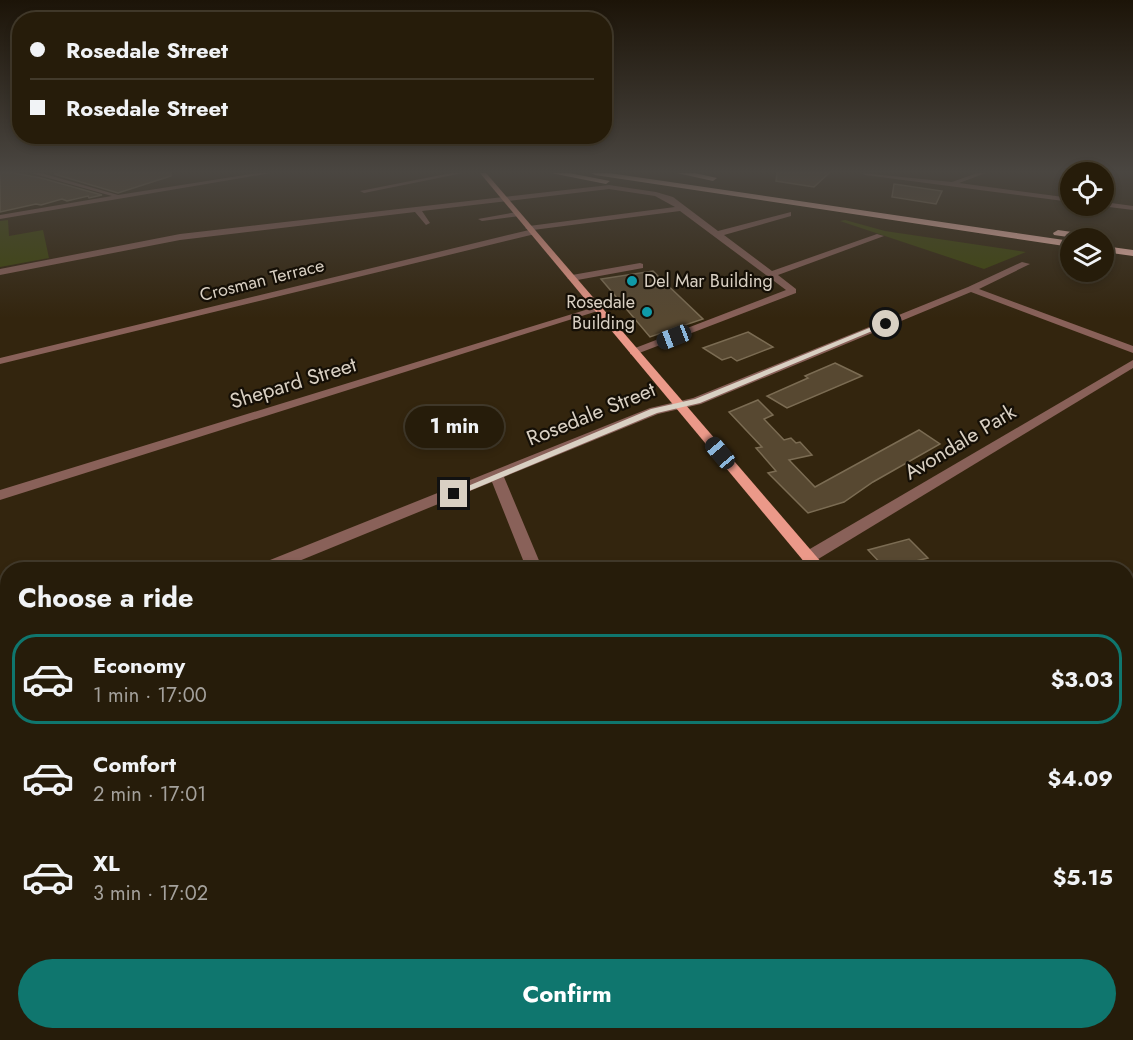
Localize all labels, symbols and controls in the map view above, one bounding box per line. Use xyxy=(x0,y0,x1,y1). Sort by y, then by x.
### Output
text: Rosedale Street xyxy=(66,34,228,66)
text: Rosedale Street xyxy=(66,92,228,124)
map controls xyxy=(1060,162,1114,282)
button: locate xyxy=(1060,162,1114,216)
button: layers xyxy=(1060,228,1114,282)
street label: Crosman Terrace xyxy=(197,252,327,308)
place label: Del Mar Building xyxy=(644,268,773,294)
marker: Del Mar Building xyxy=(625,274,639,288)
place label: Rosedale Building xyxy=(566,289,635,336)
marker: Rosedale Building xyxy=(640,305,654,319)
route start xyxy=(872,310,899,337)
car xyxy=(654,322,694,352)
street label: Shepard Street xyxy=(226,350,360,416)
street label: Rosedale Street xyxy=(522,374,660,454)
street label: Avondale Park xyxy=(898,396,1022,487)
callout: 1 min xyxy=(404,407,504,449)
text: 1 min xyxy=(430,412,479,441)
car xyxy=(702,433,738,473)
route end xyxy=(440,480,467,507)
text: Choose a ride xyxy=(18,578,193,617)
text: Economy xyxy=(93,649,185,681)
icon: car xyxy=(21,652,75,706)
text: $3.03 xyxy=(1051,663,1113,695)
text: 1 min · 17:00 xyxy=(93,681,207,710)
text: Comfort xyxy=(93,748,176,780)
icon: car xyxy=(21,751,75,805)
text: $4.09 xyxy=(1048,762,1113,794)
text: 2 min · 17:01 xyxy=(93,780,206,809)
text: XL xyxy=(93,847,120,879)
icon: car xyxy=(21,850,75,904)
text: $5.15 xyxy=(1053,861,1113,893)
text: 3 min · 17:02 xyxy=(93,879,208,908)
button: Confirm xyxy=(18,959,1116,1028)

